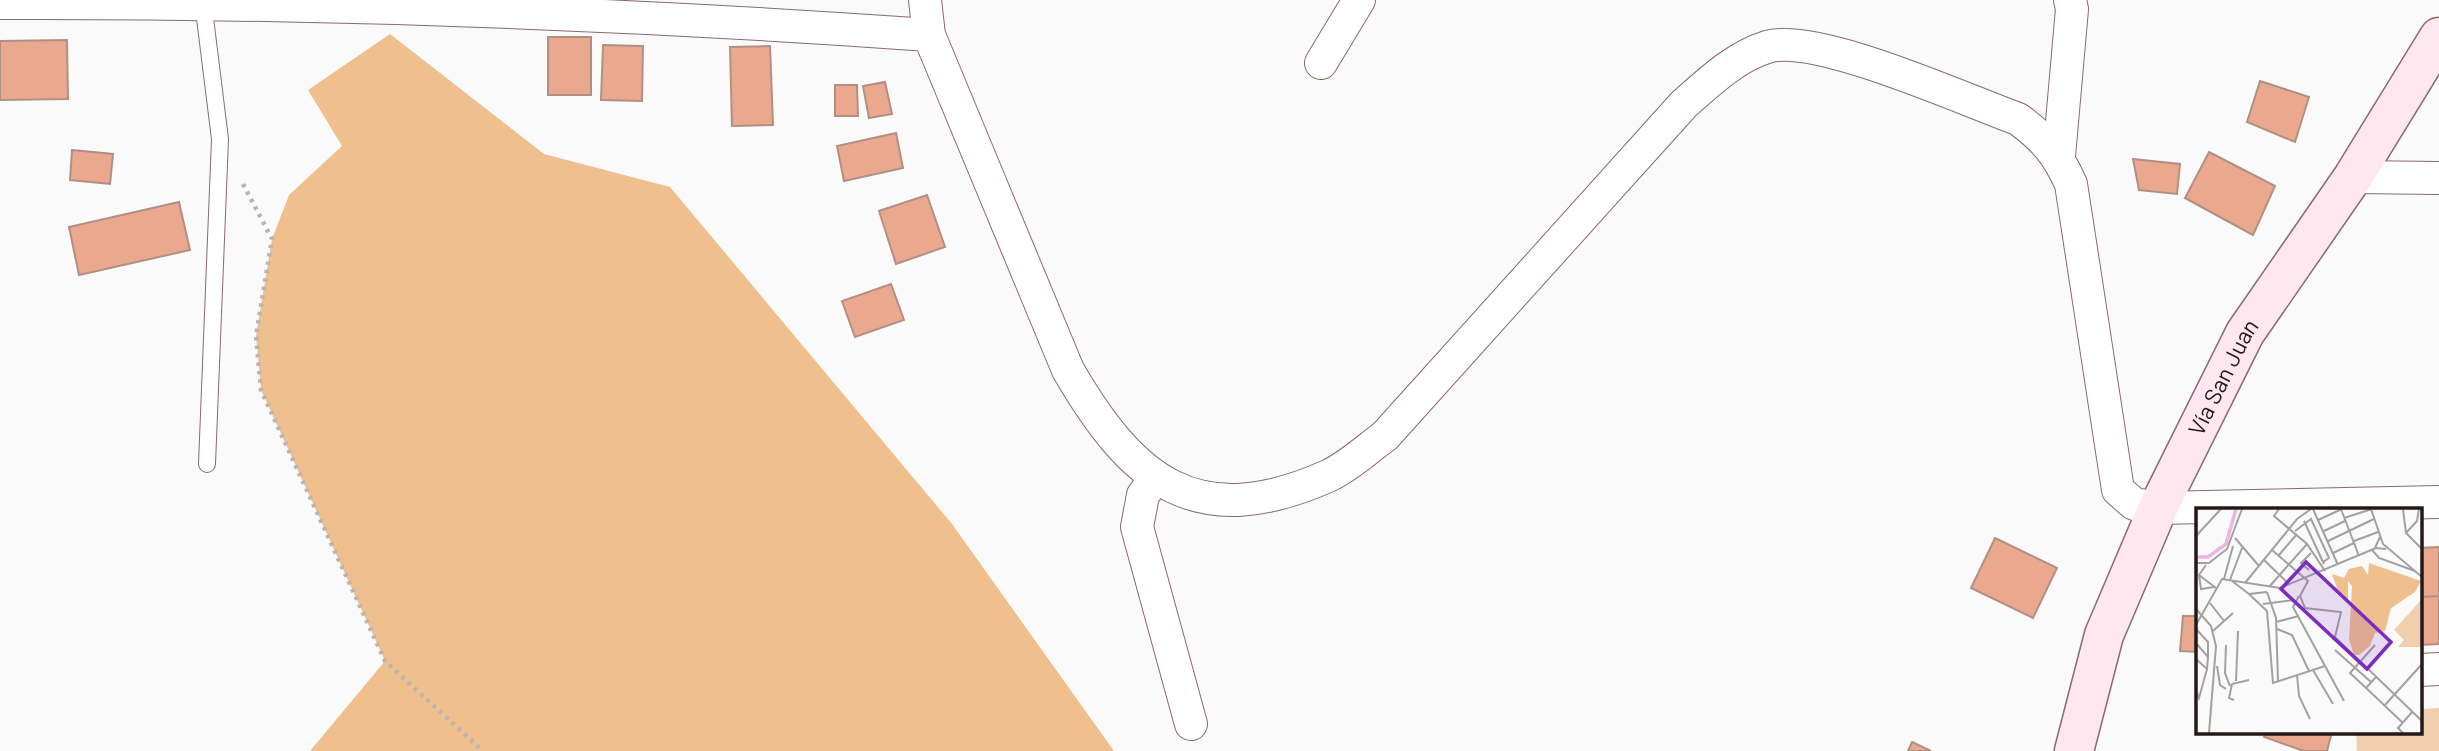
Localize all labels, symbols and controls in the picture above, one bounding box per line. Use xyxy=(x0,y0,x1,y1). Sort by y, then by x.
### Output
street label: Vía San Juan xyxy=(2181,313,2264,440)
inset map xyxy=(2196,508,2422,734)

